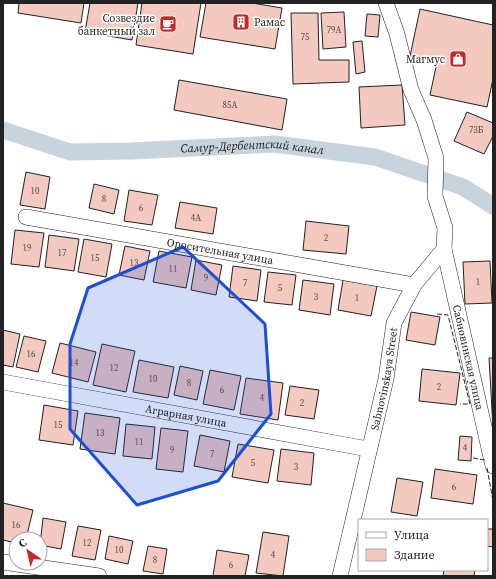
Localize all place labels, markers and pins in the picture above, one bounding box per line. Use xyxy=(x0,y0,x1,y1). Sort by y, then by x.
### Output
place label: Созвездие банкетный зал xyxy=(78,11,155,39)
building icon: Рамас xyxy=(231,12,251,32)
cafe icon: Созвездие банкетный зал xyxy=(158,14,178,34)
place label: Рамас xyxy=(254,15,286,30)
shop icon: Магмус xyxy=(448,49,468,69)
place label: Магмус xyxy=(406,52,446,67)

